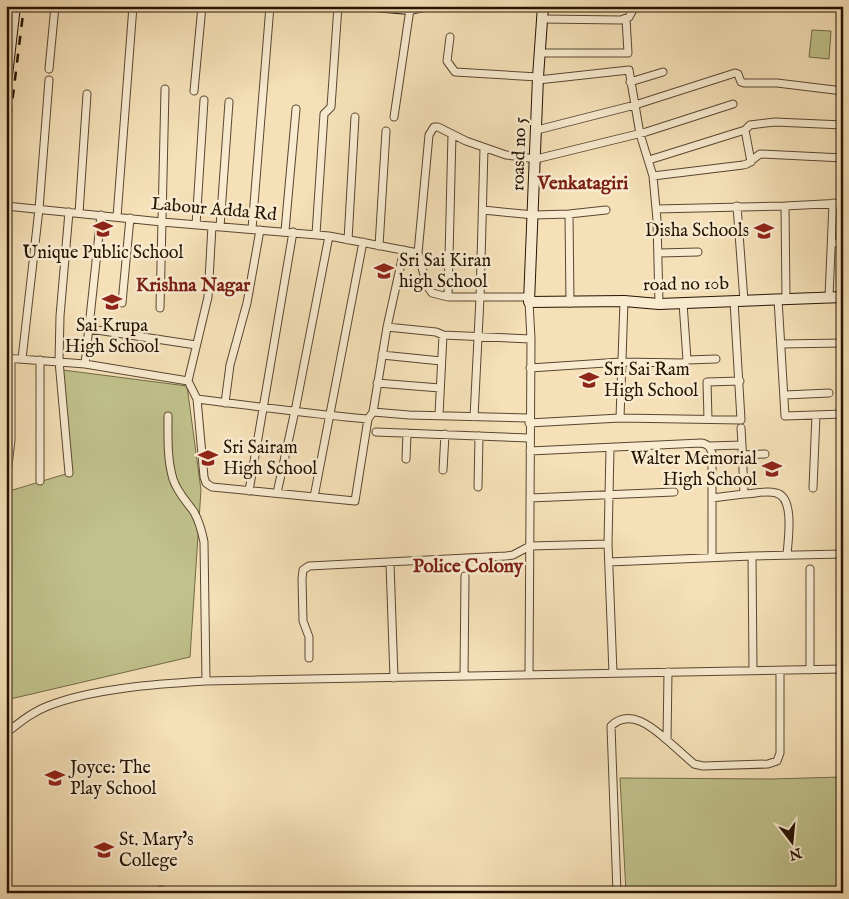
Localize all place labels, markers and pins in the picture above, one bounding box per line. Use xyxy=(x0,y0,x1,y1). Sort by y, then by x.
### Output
school or university icon: Unique Public School xyxy=(92,218,114,240)
place label: Disha Schools xyxy=(645,220,749,243)
school or university icon: Disha Schools xyxy=(753,220,775,242)
place label: Unique Public School xyxy=(23,242,184,265)
place label: Sri Sai Kiran high School xyxy=(399,250,492,294)
school or university icon: Sri Sai Kiran high School xyxy=(373,260,395,282)
school or university icon: Sai Krupa High School xyxy=(101,291,123,313)
place label: Sai Krupa High School xyxy=(65,315,159,359)
place label: Sri Sai Ram High School xyxy=(604,359,698,403)
school or university icon: Sri Sai Ram High School xyxy=(578,369,600,391)
place label: Sri Sairam High School xyxy=(223,437,317,481)
school or university icon: Sri Sairam High School xyxy=(197,447,219,469)
place label: Walter Memorial High School xyxy=(631,448,757,492)
school or university icon: Walter Memorial High School xyxy=(761,458,783,480)
place label: Joyce: The Play School xyxy=(68,757,157,801)
school or university icon: Joyce: The Play School xyxy=(44,767,66,789)
place label: St. Mary's College xyxy=(119,829,194,873)
school or university icon: St. Mary's College xyxy=(93,839,115,861)

